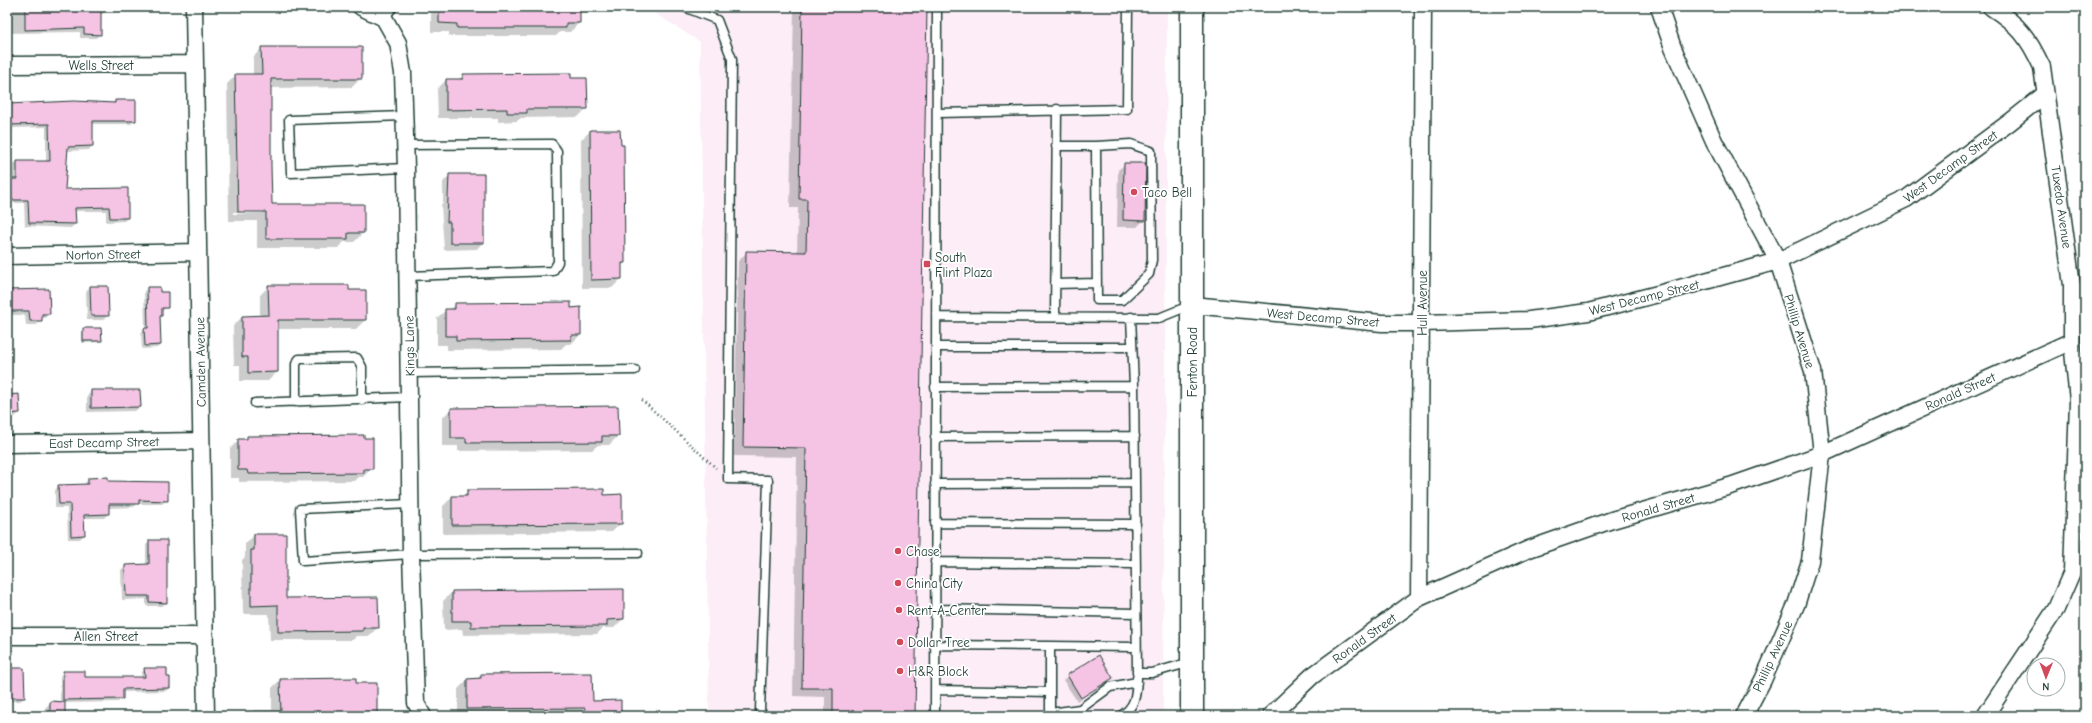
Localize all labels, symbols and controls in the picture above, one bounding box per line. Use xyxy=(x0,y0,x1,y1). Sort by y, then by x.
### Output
street label: Wells Street xyxy=(69,58,135,73)
street label: West Decamp Street xyxy=(1900,127,2001,206)
street label: Tuxedo Avenue xyxy=(2048,165,2075,250)
place label: Taco Bell xyxy=(1142,185,1192,200)
marker: Taco Bell xyxy=(1129,187,1139,197)
street label: Norton Street xyxy=(65,246,142,263)
place label: South Flint Plaza xyxy=(935,250,992,280)
marker: South Flint Plaza xyxy=(922,259,932,269)
street label: Hull Avenue xyxy=(1415,270,1430,336)
street label: West Decamp Street xyxy=(1588,276,1702,318)
street label: Phillip Avenue xyxy=(1781,292,1818,370)
street label: West Decamp Street xyxy=(1266,305,1381,330)
street label: Kings Lane xyxy=(401,315,418,376)
street label: Camden Avenue xyxy=(192,316,209,407)
street label: Fenton Road xyxy=(1185,327,1200,397)
street label: Ronald Street xyxy=(1923,369,1999,414)
street label: East Decamp Street xyxy=(49,434,161,451)
street label: Ronald Street xyxy=(1620,490,1697,525)
place label: Chase xyxy=(906,544,940,559)
marker: Chase xyxy=(893,546,903,556)
place label: China City xyxy=(906,576,963,591)
marker: China City xyxy=(893,578,903,588)
place label: Rent-A-Center xyxy=(907,603,987,618)
marker: Rent-A-Center xyxy=(894,605,904,615)
street label: Ronald Street xyxy=(1330,610,1400,667)
street label: Phillip Avenue xyxy=(1749,618,1796,694)
street label: Allen Street xyxy=(74,629,139,644)
place label: Dollar Tree xyxy=(908,635,970,650)
marker: Dollar Tree xyxy=(895,637,905,647)
north arrow xyxy=(2026,657,2066,697)
place label: H&R Block xyxy=(908,664,969,679)
marker: H&R Block xyxy=(895,666,905,676)
text: N xyxy=(2042,680,2050,693)

